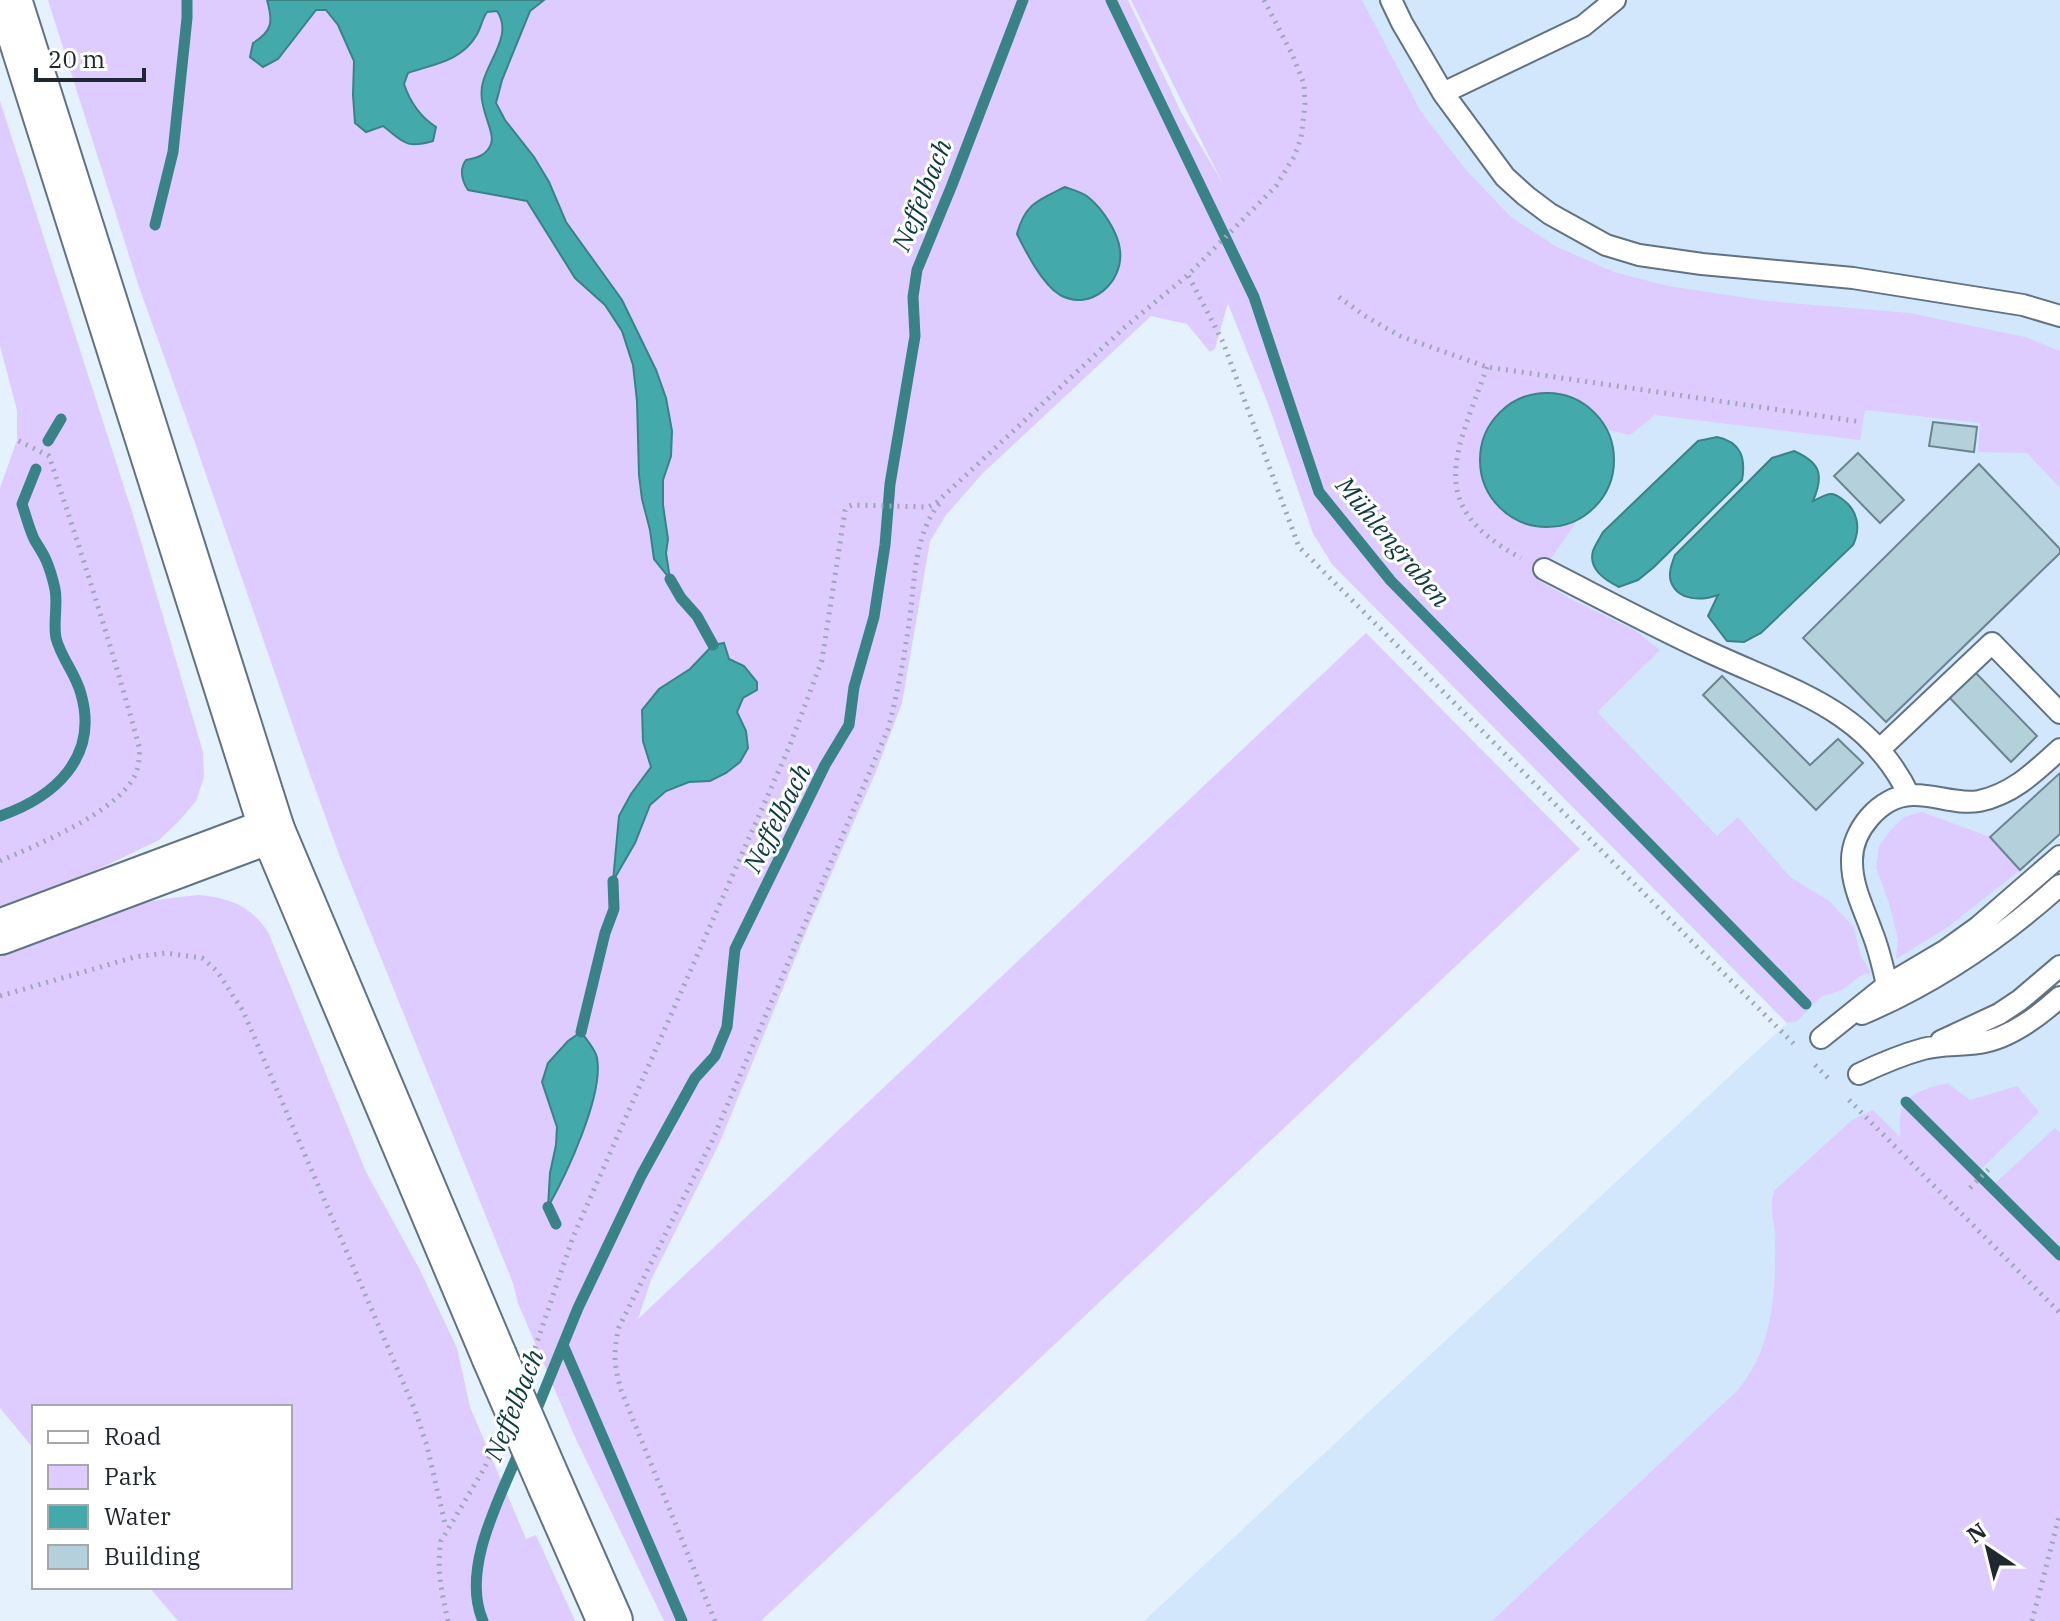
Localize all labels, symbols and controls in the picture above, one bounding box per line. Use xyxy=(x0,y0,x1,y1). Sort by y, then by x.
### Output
scale bar xyxy=(36,32,144,82)
text: 20 m xyxy=(48,43,105,75)
water label: Neffelbach xyxy=(883,133,959,256)
water label: Mühlengraben xyxy=(1329,468,1459,614)
water label: Neffelbach xyxy=(734,757,818,878)
water label: Neffelbach xyxy=(475,1343,551,1466)
legend xyxy=(32,1405,292,1589)
text: Road xyxy=(104,1420,161,1452)
text: Park xyxy=(104,1460,156,1492)
text: Water xyxy=(104,1500,171,1532)
north arrow xyxy=(1948,1509,2028,1589)
text: N xyxy=(1961,1515,1992,1549)
text: Building xyxy=(104,1540,200,1572)

